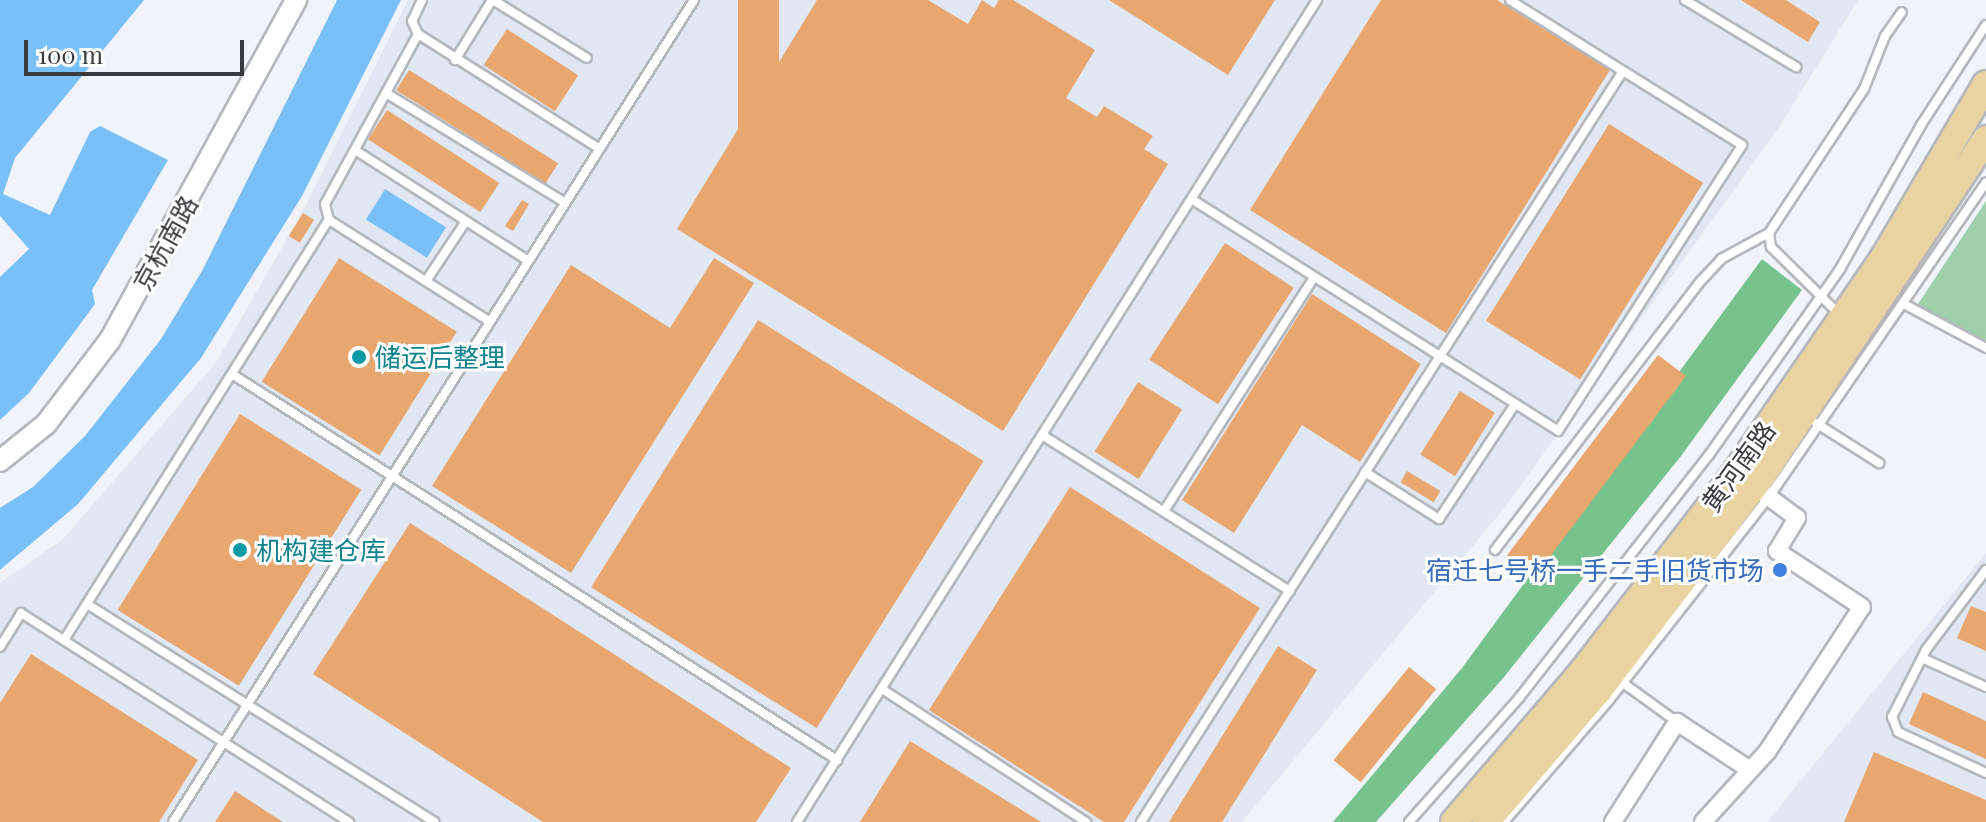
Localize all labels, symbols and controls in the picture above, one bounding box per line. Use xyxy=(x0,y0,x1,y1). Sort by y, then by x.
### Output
scale bar xyxy=(28,24,248,74)
text: 100 m xyxy=(38,38,103,70)
street label: 京杭南路 xyxy=(126,190,204,296)
place label: 储运后整理 xyxy=(375,341,505,373)
marker: 储运后整理 xyxy=(350,348,368,366)
street label: 黄河南路 xyxy=(1695,415,1781,517)
place label: 机构建仓库 xyxy=(256,534,386,566)
marker: 机构建仓库 xyxy=(231,541,249,559)
place label: 宿迁七号桥一手二手旧货市场 xyxy=(1426,554,1764,586)
marker: 宿迁七号桥一手二手旧货市场 xyxy=(1771,561,1789,579)

